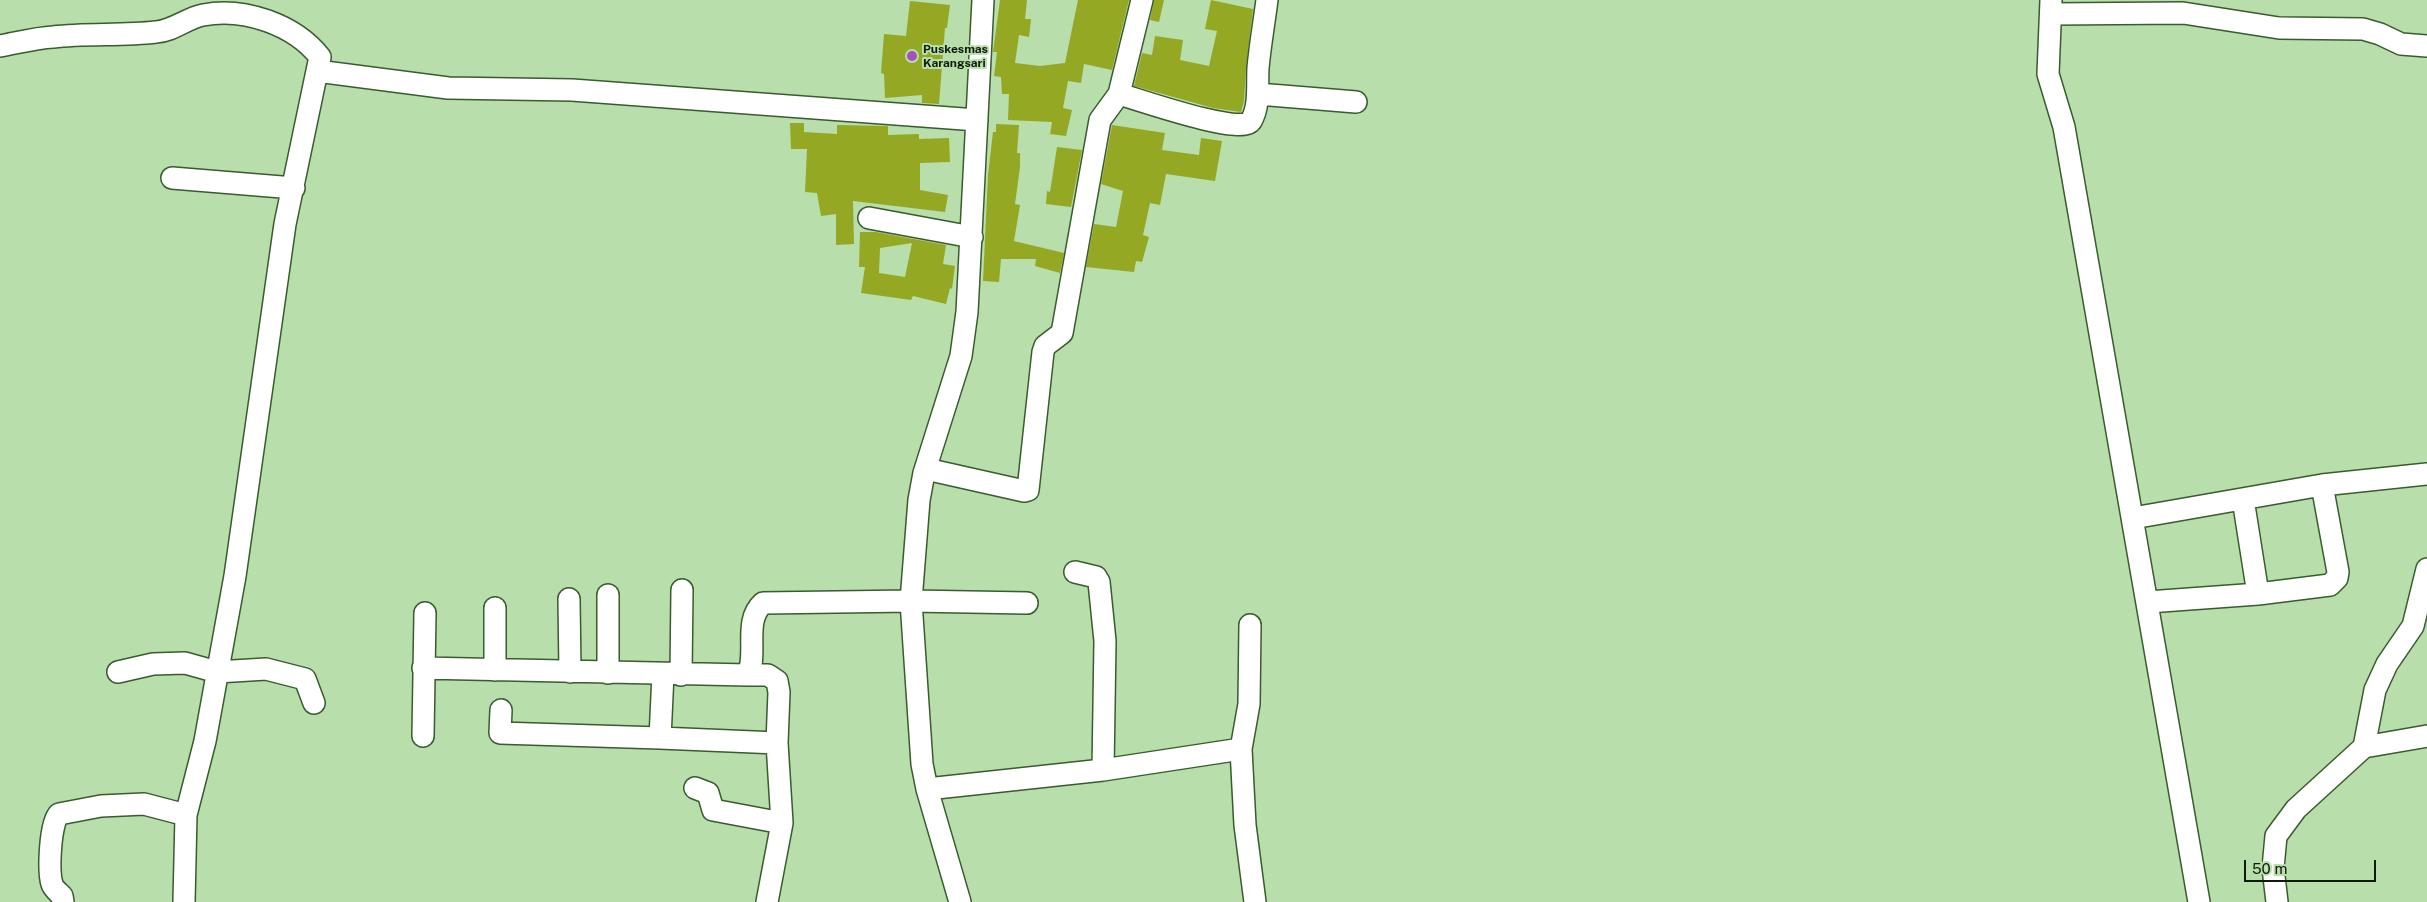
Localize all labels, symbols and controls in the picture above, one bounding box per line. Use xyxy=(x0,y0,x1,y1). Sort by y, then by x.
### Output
place label: Puskesmas Karangsari xyxy=(923,42,988,70)
marker: Puskesmas Karangsari xyxy=(905,49,919,63)
scale bar xyxy=(2247,850,2380,882)
text: 50 m xyxy=(2252,860,2287,877)

